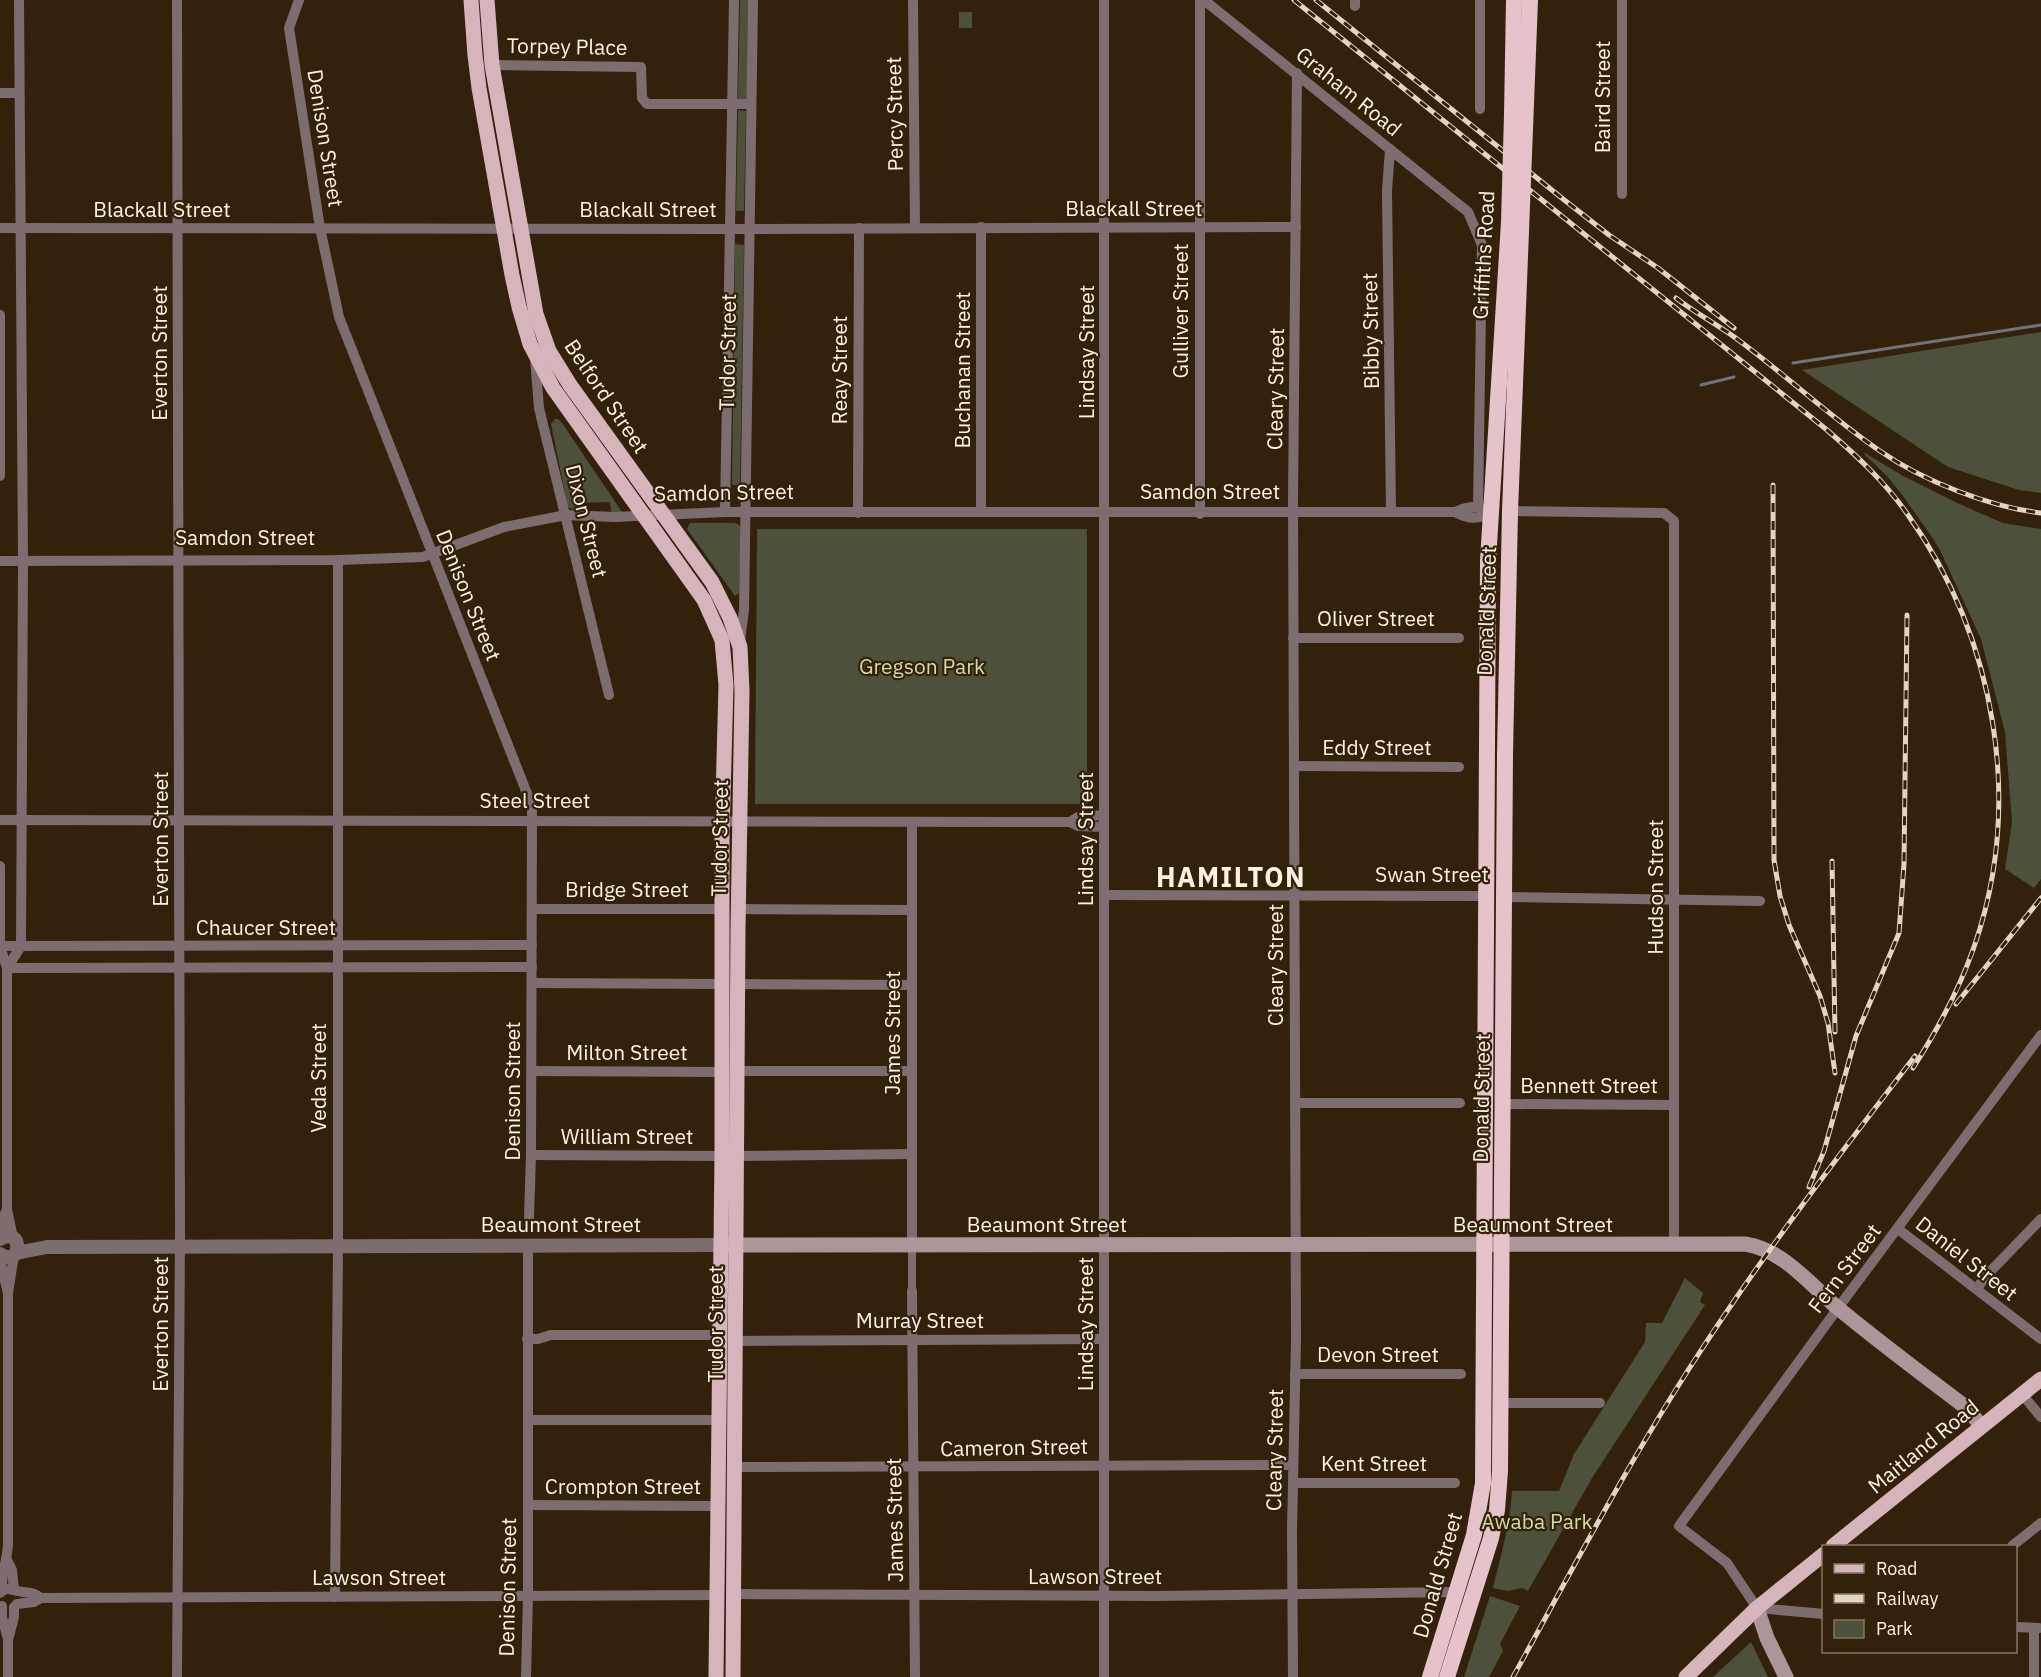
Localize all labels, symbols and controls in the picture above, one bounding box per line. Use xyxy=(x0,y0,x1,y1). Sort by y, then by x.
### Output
street label: Torpey Place xyxy=(506,31,628,61)
street label: Graham Road xyxy=(1290,40,1408,142)
street label: Baird Street xyxy=(1588,41,1616,153)
street label: Percy Street xyxy=(879,56,909,172)
street label: Denison Street xyxy=(301,67,351,209)
street label: Griffiths Road xyxy=(1466,190,1500,320)
street label: Blackall Street xyxy=(1065,194,1203,222)
street label: Blackall Street xyxy=(93,195,231,223)
street label: Blackall Street xyxy=(579,195,717,223)
street label: Gulliver Street xyxy=(1166,243,1194,379)
street label: Bibby Street xyxy=(1355,273,1385,389)
street label: Everton Street xyxy=(145,285,173,421)
street label: Lindsay Street xyxy=(1072,285,1100,419)
street label: Buchanan Street xyxy=(948,292,976,448)
street label: Tudor Street xyxy=(712,293,742,411)
street label: Reay Street xyxy=(825,316,853,424)
street label: Cleary Street xyxy=(1260,328,1290,450)
street label: Belford Street xyxy=(559,334,655,458)
street label: Dixon Street xyxy=(559,461,615,581)
street label: Samdon Street xyxy=(654,477,794,507)
street label: Samdon Street xyxy=(1140,477,1280,505)
street label: Samdon Street xyxy=(175,523,315,551)
street label: Denison Street xyxy=(430,525,508,665)
street label: Donald Street xyxy=(1470,546,1502,676)
street label: Oliver Street xyxy=(1317,604,1435,632)
park label: Gregson Park xyxy=(859,652,985,680)
street label: Eddy Street xyxy=(1322,733,1432,761)
street label: Everton Street xyxy=(146,771,174,907)
street label: Lindsay Street xyxy=(1071,772,1099,906)
street label: Tudor Street xyxy=(704,779,734,897)
street label: Steel Street xyxy=(480,786,590,814)
street label: Hudson Street xyxy=(1641,819,1669,955)
district label: HAMILTON xyxy=(1156,859,1306,894)
street label: Swan Street xyxy=(1375,860,1489,888)
street label: Bridge Street xyxy=(565,875,689,903)
street label: Cleary Street xyxy=(1261,904,1289,1026)
street label: Chaucer Street xyxy=(196,913,336,941)
street label: James Street xyxy=(878,971,906,1095)
street label: Denison Street xyxy=(498,1021,526,1161)
street label: Veda Street xyxy=(304,1023,332,1133)
street label: Donald Street xyxy=(1466,1033,1496,1163)
street label: Milton Street xyxy=(566,1038,688,1066)
street label: Bennett Street xyxy=(1520,1071,1658,1099)
street label: William Street xyxy=(561,1122,693,1150)
street label: Daniel Street xyxy=(1910,1209,2024,1307)
street label: Beaumont Street xyxy=(481,1210,641,1238)
street label: Beaumont Street xyxy=(967,1210,1127,1238)
street label: Beaumont Street xyxy=(1453,1210,1613,1238)
street label: Fern Street xyxy=(1801,1218,1887,1318)
street label: Everton Street xyxy=(146,1256,174,1392)
street label: Lindsay Street xyxy=(1071,1257,1099,1391)
street label: Tudor Street xyxy=(701,1265,729,1383)
street label: Murray Street xyxy=(856,1306,984,1334)
street label: Devon Street xyxy=(1317,1340,1439,1368)
street label: Cleary Street xyxy=(1259,1389,1289,1511)
street label: Maitland Road xyxy=(1862,1393,1984,1499)
street label: Cameron Street xyxy=(940,1432,1088,1462)
street label: Kent Street xyxy=(1321,1449,1427,1477)
street label: James Street xyxy=(879,1457,909,1583)
street label: Crompton Street xyxy=(545,1472,701,1500)
park label: Awaba Park xyxy=(1481,1507,1593,1535)
street label: Donald Street xyxy=(1406,1509,1468,1641)
street label: Denison Street xyxy=(492,1517,522,1657)
legend xyxy=(1822,1545,2017,1653)
text: Road xyxy=(1876,1557,1917,1580)
street label: Lawson Street xyxy=(1028,1562,1162,1590)
street label: Lawson Street xyxy=(312,1563,446,1591)
text: Railway xyxy=(1876,1587,1938,1610)
text: Park xyxy=(1876,1617,1913,1640)

